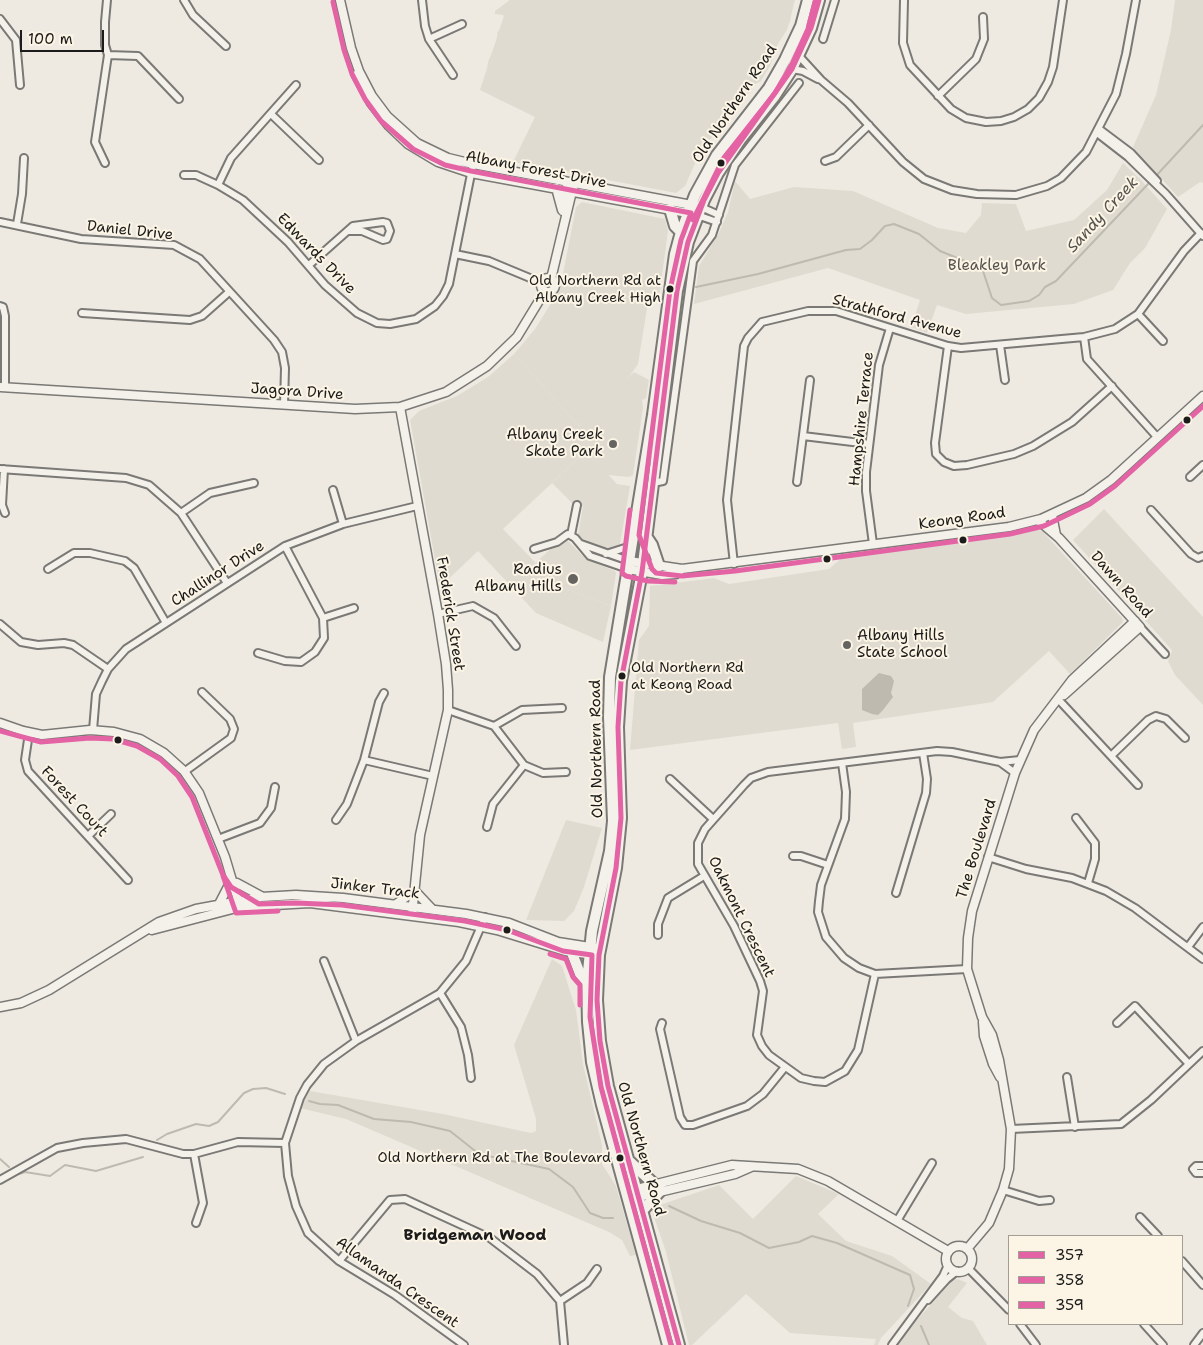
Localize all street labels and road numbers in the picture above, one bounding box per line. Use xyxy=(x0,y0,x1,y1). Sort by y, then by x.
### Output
street label: Old Northern Road xyxy=(689,41,781,167)
street label: Albany Forest Drive xyxy=(464,148,608,192)
street label: Edwards Drive xyxy=(273,210,359,298)
street label: Daniel Drive xyxy=(86,218,174,244)
street label: Strathford Avenue xyxy=(830,291,964,343)
street label: Hampshire Terrace xyxy=(846,351,878,487)
street label: Jagora Drive xyxy=(250,380,344,404)
street label: Keong Road xyxy=(917,504,1007,534)
street label: Challinor Drive xyxy=(168,537,268,611)
street label: Dawn Road xyxy=(1086,548,1156,622)
street label: Frederick Street xyxy=(432,556,468,672)
street label: Old Northern Road xyxy=(587,679,607,819)
street label: Forest Court xyxy=(37,763,111,841)
street label: The Boulevard xyxy=(953,797,1001,901)
street label: Oakmont Crescent xyxy=(704,853,778,981)
street label: Jinker Track xyxy=(329,875,421,903)
street label: Old Northern Road xyxy=(613,1080,669,1218)
street label: Allamanda Crescent xyxy=(332,1234,462,1332)

